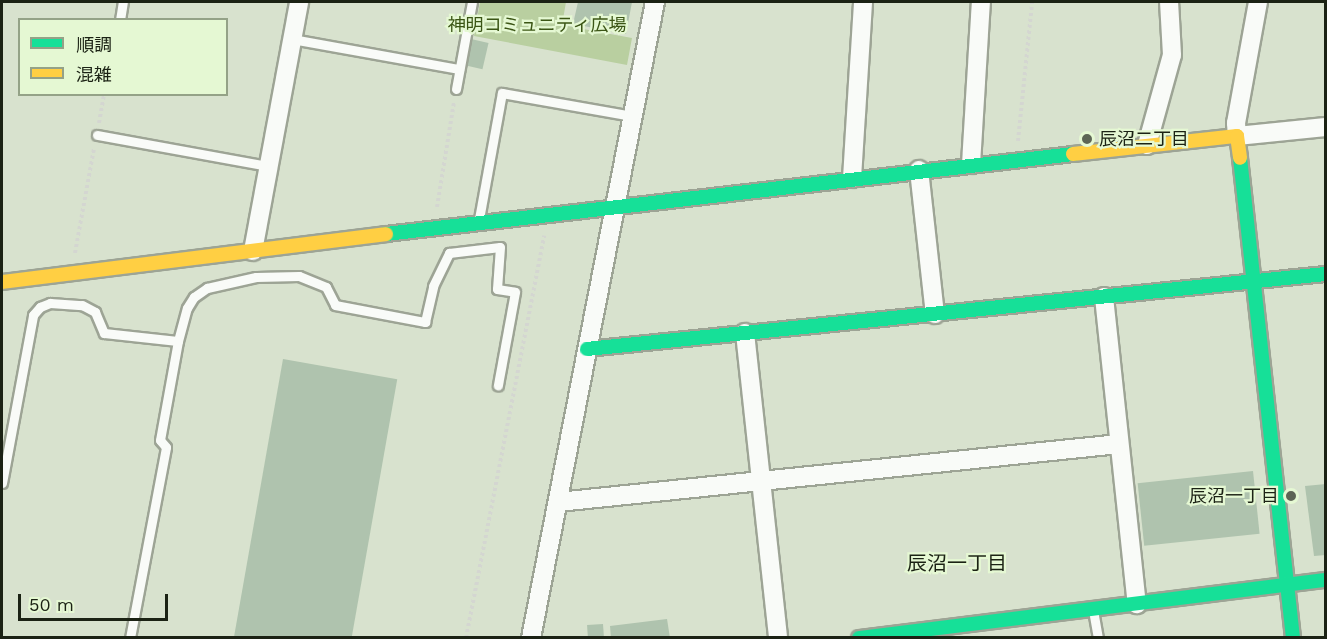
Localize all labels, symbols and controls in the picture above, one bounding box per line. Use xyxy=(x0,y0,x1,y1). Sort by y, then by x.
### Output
park label: 神明コミュニティ広場 xyxy=(447,14,627,36)
legend xyxy=(18,18,228,96)
text: 順調 xyxy=(76,34,112,55)
text: 混雑 xyxy=(76,64,112,85)
place label: 辰沼二丁目 xyxy=(1099,128,1189,150)
marker: 辰沼二丁目 xyxy=(1080,132,1094,146)
place label: 辰沼一丁目 xyxy=(1189,485,1279,507)
marker: 辰沼一丁目 xyxy=(1284,489,1298,503)
district label: 辰沼一丁目 xyxy=(907,551,1007,575)
scale bar xyxy=(21,582,171,620)
text: 50 m xyxy=(29,594,74,615)

